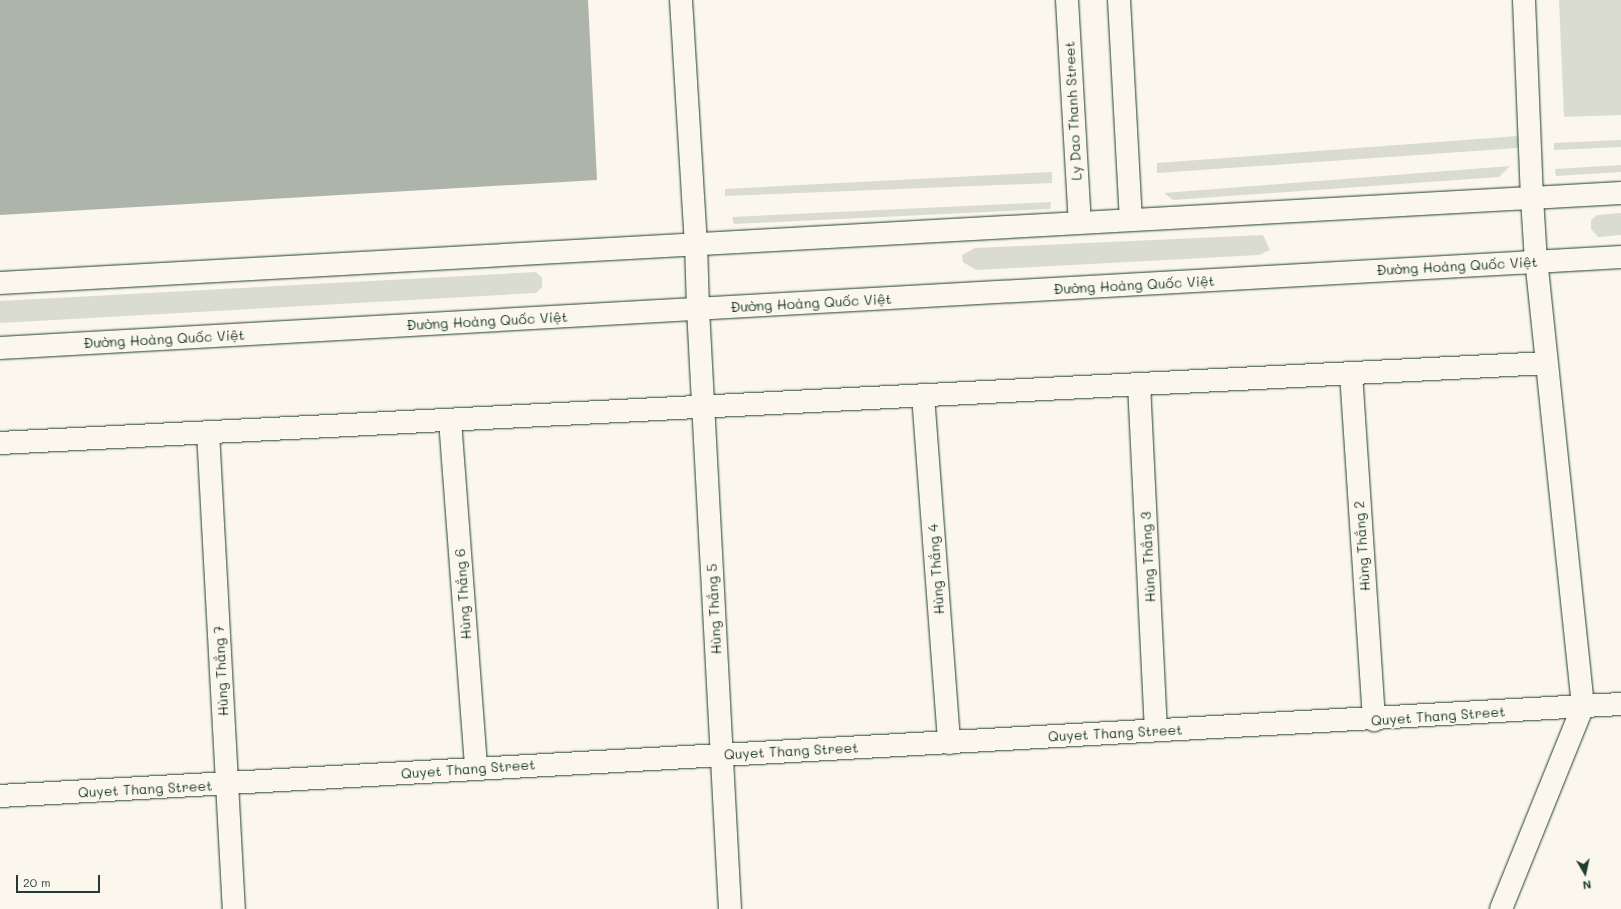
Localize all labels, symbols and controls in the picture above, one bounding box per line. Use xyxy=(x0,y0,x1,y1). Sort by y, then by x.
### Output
street label: Ly Dao Thanh Street xyxy=(1061,41,1085,181)
street label: Đường Hoàng Quốc Việt xyxy=(1376,253,1538,279)
street label: Đường Hoàng Quốc Việt xyxy=(1053,272,1215,298)
street label: Đường Hoàng Quốc Việt xyxy=(730,290,892,316)
street label: Đường Hoàng Quốc Việt xyxy=(406,308,568,334)
street label: Đường Hoàng Quốc Việt xyxy=(83,326,245,352)
street label: Hùng Thắng 2 xyxy=(1350,500,1374,592)
street label: Hùng Thắng 3 xyxy=(1137,511,1159,603)
street label: Hùng Thắng 4 xyxy=(924,523,948,615)
street label: Hùng Thắng 6 xyxy=(451,548,475,640)
street label: Hùng Thắng 5 xyxy=(703,563,725,655)
street label: Hùng Thắng 7 xyxy=(210,625,232,717)
street label: Quyet Thang Street xyxy=(1370,703,1506,729)
street label: Quyet Thang Street xyxy=(1047,721,1183,745)
street label: Quyet Thang Street xyxy=(723,739,859,763)
street label: Quyet Thang Street xyxy=(400,756,536,782)
street label: Quyet Thang Street xyxy=(77,777,213,801)
north arrow xyxy=(1565,853,1605,893)
scale bar xyxy=(18,867,102,893)
text: 20 m xyxy=(23,874,51,890)
text: N xyxy=(1582,877,1592,893)

